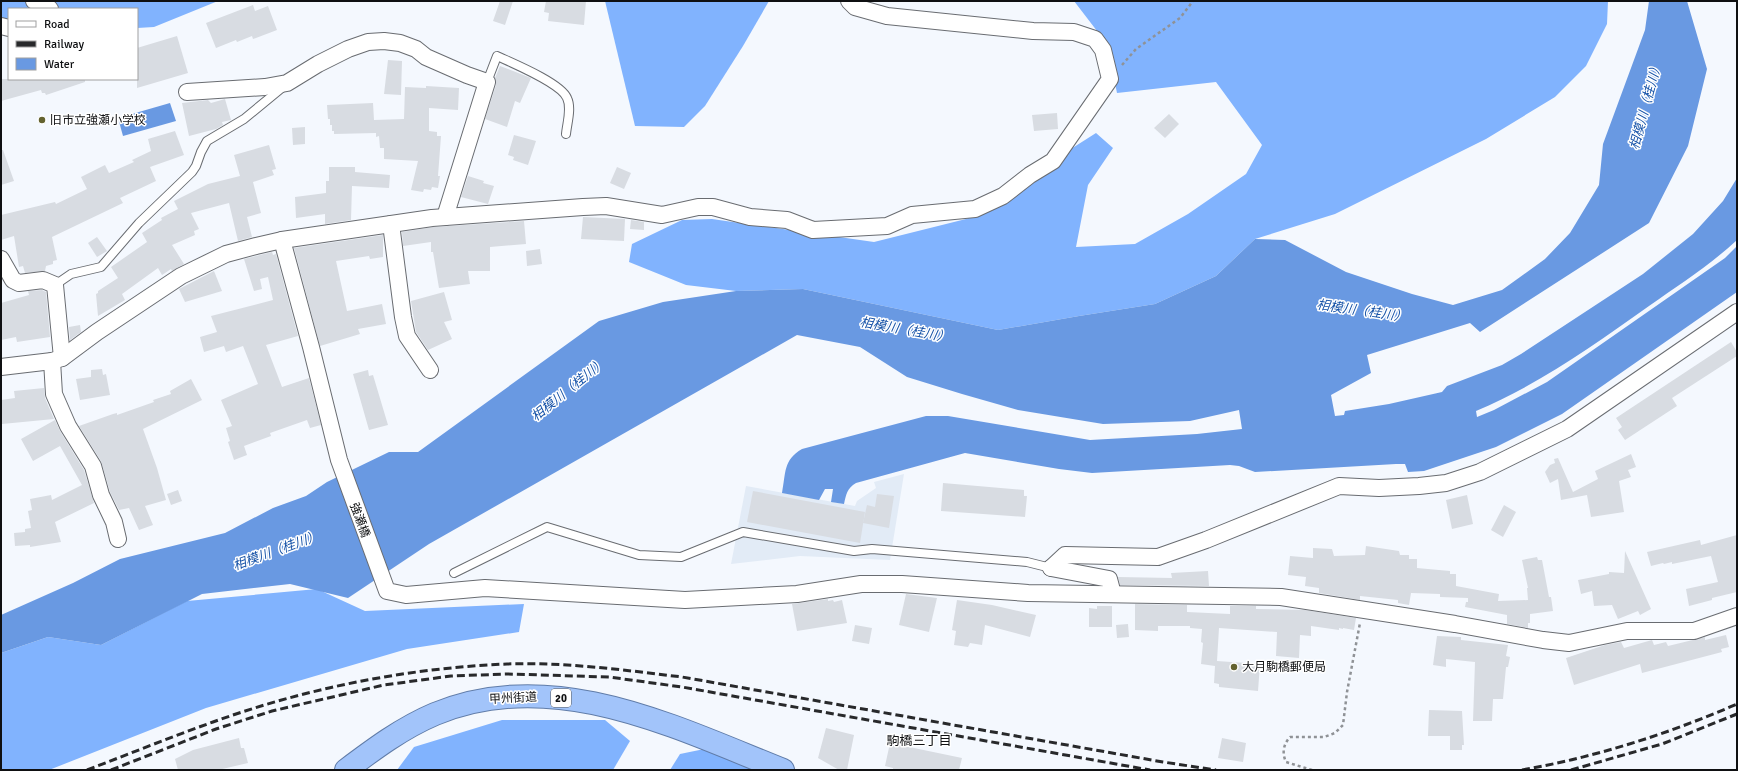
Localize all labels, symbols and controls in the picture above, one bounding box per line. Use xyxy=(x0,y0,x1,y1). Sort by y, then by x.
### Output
legend xyxy=(8,8,138,80)
text: Road xyxy=(44,17,70,32)
text: Railway xyxy=(44,37,84,52)
text: Water xyxy=(44,57,75,72)
water label: 相模川（桂川） xyxy=(1626,59,1665,151)
place label: 旧市立強瀬小学校 xyxy=(50,113,146,128)
marker: 旧市立強瀬小学校 xyxy=(37,115,47,125)
water label: 相模川（桂川） xyxy=(1316,297,1408,325)
water label: 相模川（桂川） xyxy=(859,314,951,346)
water label: 相模川（桂川） xyxy=(528,355,609,425)
street label: 強瀬橋 xyxy=(346,501,373,540)
water label: 相模川（桂川） xyxy=(231,528,322,574)
place label: 大月駒橋郵便局 xyxy=(1242,660,1326,675)
marker: 大月駒橋郵便局 xyxy=(1229,662,1239,672)
road number: 20 xyxy=(551,689,571,707)
street label: 甲州街道 xyxy=(489,690,537,707)
district label: 駒橋三丁目 xyxy=(886,733,952,749)

